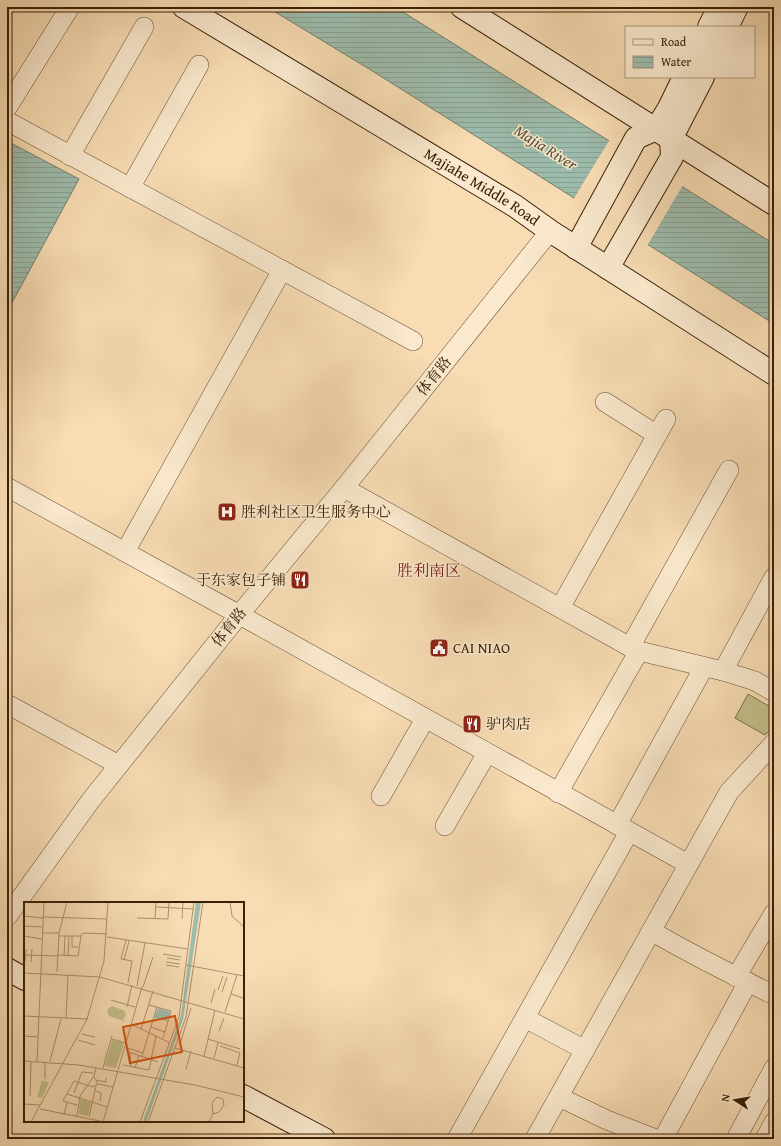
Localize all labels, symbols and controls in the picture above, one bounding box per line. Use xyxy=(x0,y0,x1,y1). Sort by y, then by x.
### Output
legend xyxy=(625,26,755,78)
text: Road xyxy=(661,33,687,50)
text: Water xyxy=(661,53,691,70)
water label: Majia River xyxy=(510,118,583,176)
street label: Majiahe Middle Road xyxy=(420,143,544,230)
street label: 体育路 xyxy=(411,352,456,400)
hospital icon: 胜利社区卫生服务中心 xyxy=(216,501,238,523)
place label: 胜利社区卫生服务中心 xyxy=(241,501,391,522)
district label: 胜利南区 xyxy=(397,558,461,582)
place label: 于东家包子铺 xyxy=(196,569,286,590)
restaurant icon: 于东家包子铺 xyxy=(289,569,311,591)
street label: 体育路 xyxy=(206,603,251,651)
public building icon: CAI NIAO xyxy=(428,637,450,659)
place label: CAI NIAO xyxy=(453,637,510,658)
restaurant icon: 驴肉店 xyxy=(461,713,483,735)
place label: 驴肉店 xyxy=(486,713,531,734)
inset map xyxy=(24,902,244,1122)
north arrow xyxy=(715,1080,755,1120)
text: N xyxy=(717,1092,734,1103)

